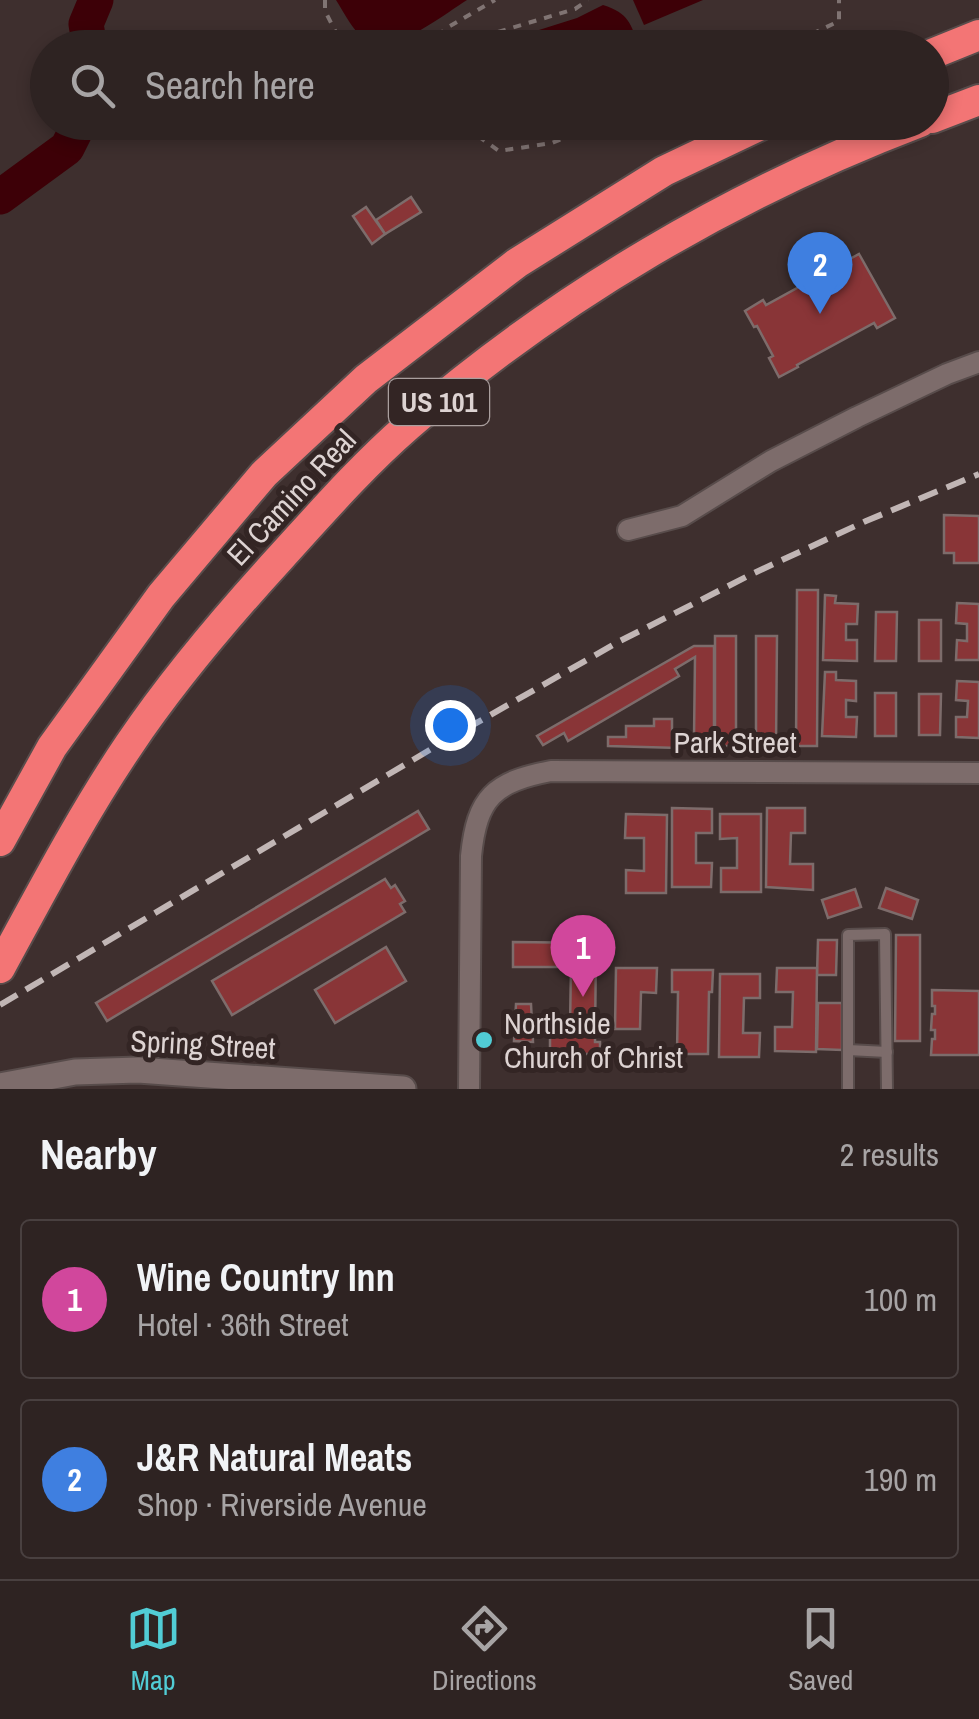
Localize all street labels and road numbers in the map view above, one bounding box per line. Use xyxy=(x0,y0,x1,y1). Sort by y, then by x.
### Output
road number: US 101 xyxy=(389,379,489,425)
street label: El Camino Real xyxy=(218,420,364,574)
street label: Park Street xyxy=(673,722,797,762)
street label: Spring Street xyxy=(130,1020,277,1068)

